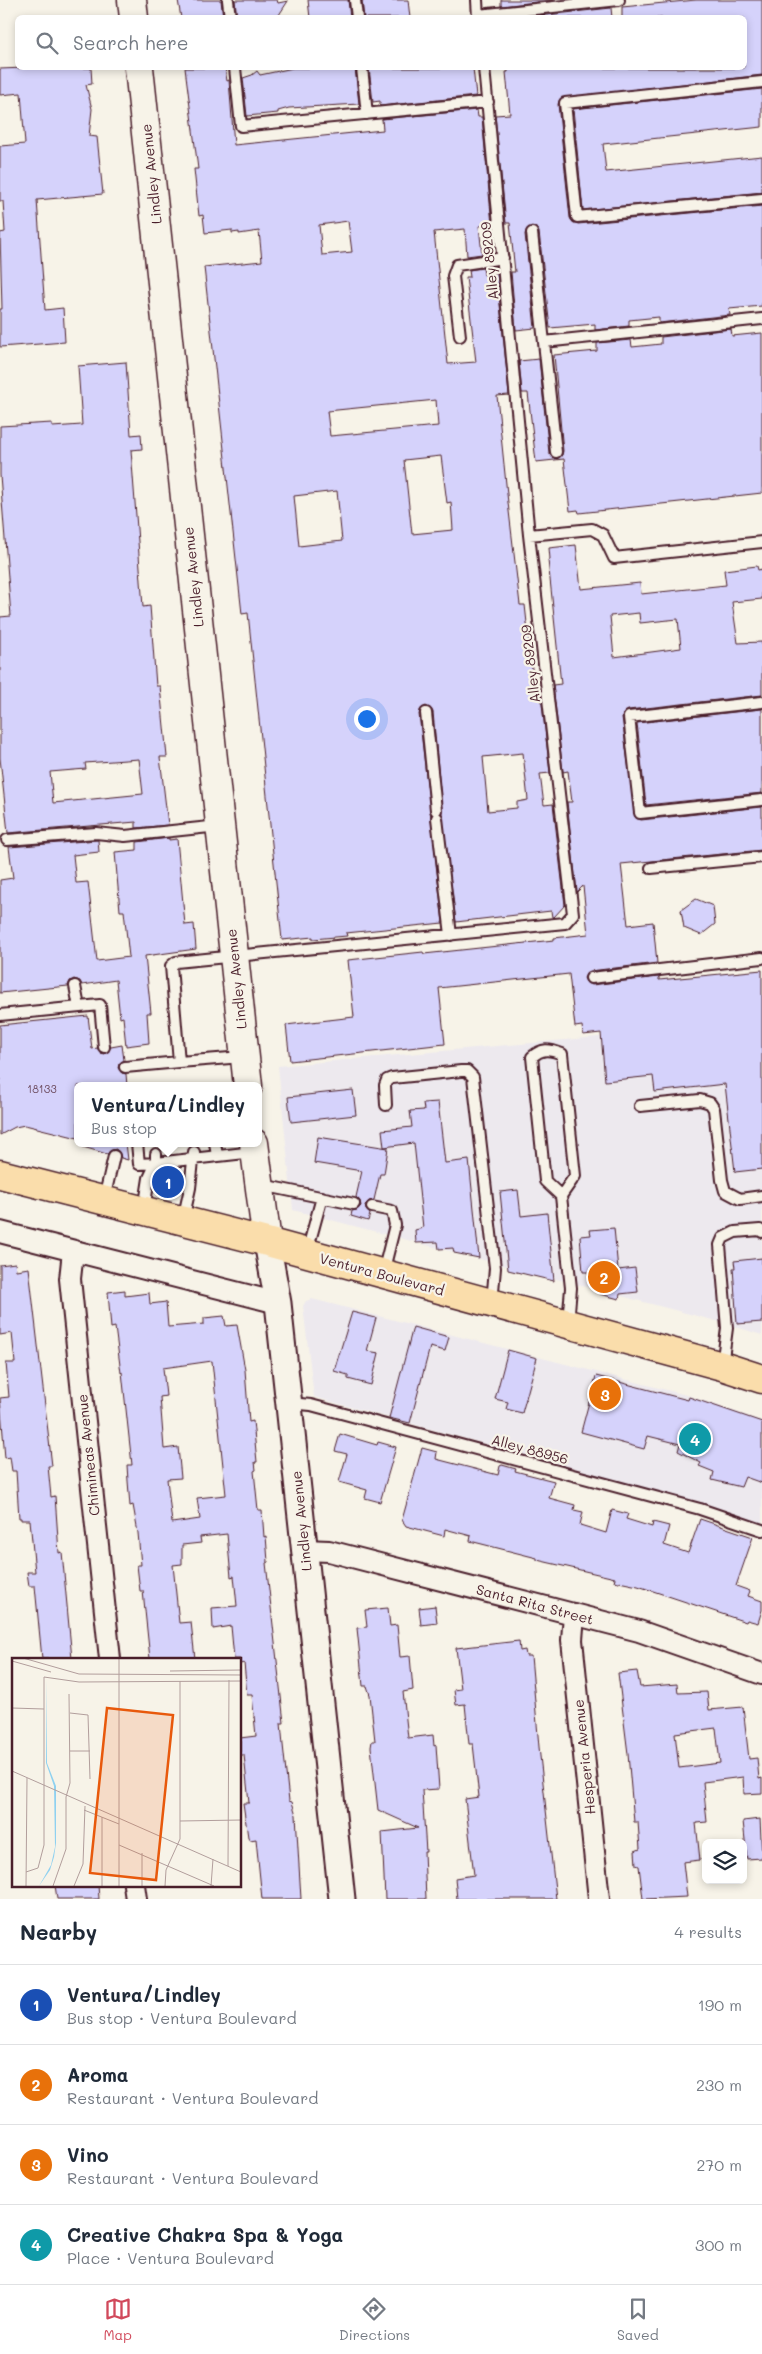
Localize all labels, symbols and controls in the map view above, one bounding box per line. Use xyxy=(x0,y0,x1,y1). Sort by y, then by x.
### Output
search box xyxy=(15,15,747,70)
icon: search xyxy=(33,29,61,57)
text: Search here xyxy=(73,30,189,55)
street label: Lindley Avenue xyxy=(136,123,166,225)
street label: Alley 89209 xyxy=(475,221,503,301)
street label: Lindley Avenue xyxy=(178,526,208,628)
street label: Alley 89209 xyxy=(516,624,544,704)
your location xyxy=(354,706,380,732)
street label: Lindley Avenue xyxy=(221,928,251,1030)
house number: 18133 xyxy=(27,1081,57,1096)
popup xyxy=(74,1082,262,1147)
text: Ventura/Lindley xyxy=(91,1092,245,1117)
text: Bus stop xyxy=(91,1117,157,1138)
pin: 1 xyxy=(152,1163,184,1201)
street label: Ventura Boulevard xyxy=(318,1248,447,1300)
pin: 2 xyxy=(588,1258,620,1296)
pin: 3 xyxy=(589,1375,621,1413)
street label: Chimineas Avenue xyxy=(72,1393,104,1517)
pin: 4 xyxy=(679,1420,711,1458)
street label: Alley 88956 xyxy=(489,1430,571,1468)
street label: Lindley Avenue xyxy=(286,1470,316,1572)
street label: Santa Rita Street xyxy=(474,1579,596,1629)
inset map xyxy=(12,1658,241,1886)
street label: Hesperia Avenue xyxy=(569,1698,599,1816)
map controls xyxy=(702,1839,747,1884)
button: layers xyxy=(702,1839,747,1884)
text: Nearby xyxy=(20,1918,97,1945)
text: 4 results xyxy=(674,1921,742,1942)
text: Ventura/Lindley xyxy=(67,1982,221,2007)
text: 1 xyxy=(32,1994,40,2015)
text: 190 m xyxy=(698,1994,742,2015)
text: Bus stop · Ventura Boulevard xyxy=(67,2007,297,2028)
text: Aroma xyxy=(67,2062,128,2087)
text: 2 xyxy=(32,2074,40,2095)
text: 230 m xyxy=(696,2074,742,2095)
text: Restaurant · Ventura Boulevard xyxy=(67,2087,319,2108)
text: Vino xyxy=(67,2142,108,2167)
text: 3 xyxy=(31,2154,41,2175)
text: 270 m xyxy=(696,2154,742,2175)
text: Restaurant · Ventura Boulevard xyxy=(67,2167,319,2188)
text: Creative Chakra Spa & Yoga xyxy=(67,2222,343,2247)
text: 4 xyxy=(31,2234,41,2255)
text: 300 m xyxy=(695,2234,742,2255)
text: Place · Ventura Boulevard xyxy=(67,2247,274,2268)
tab: Map xyxy=(103,2295,132,2344)
tab: Directions xyxy=(339,2295,410,2344)
tab: Saved xyxy=(617,2295,659,2344)

